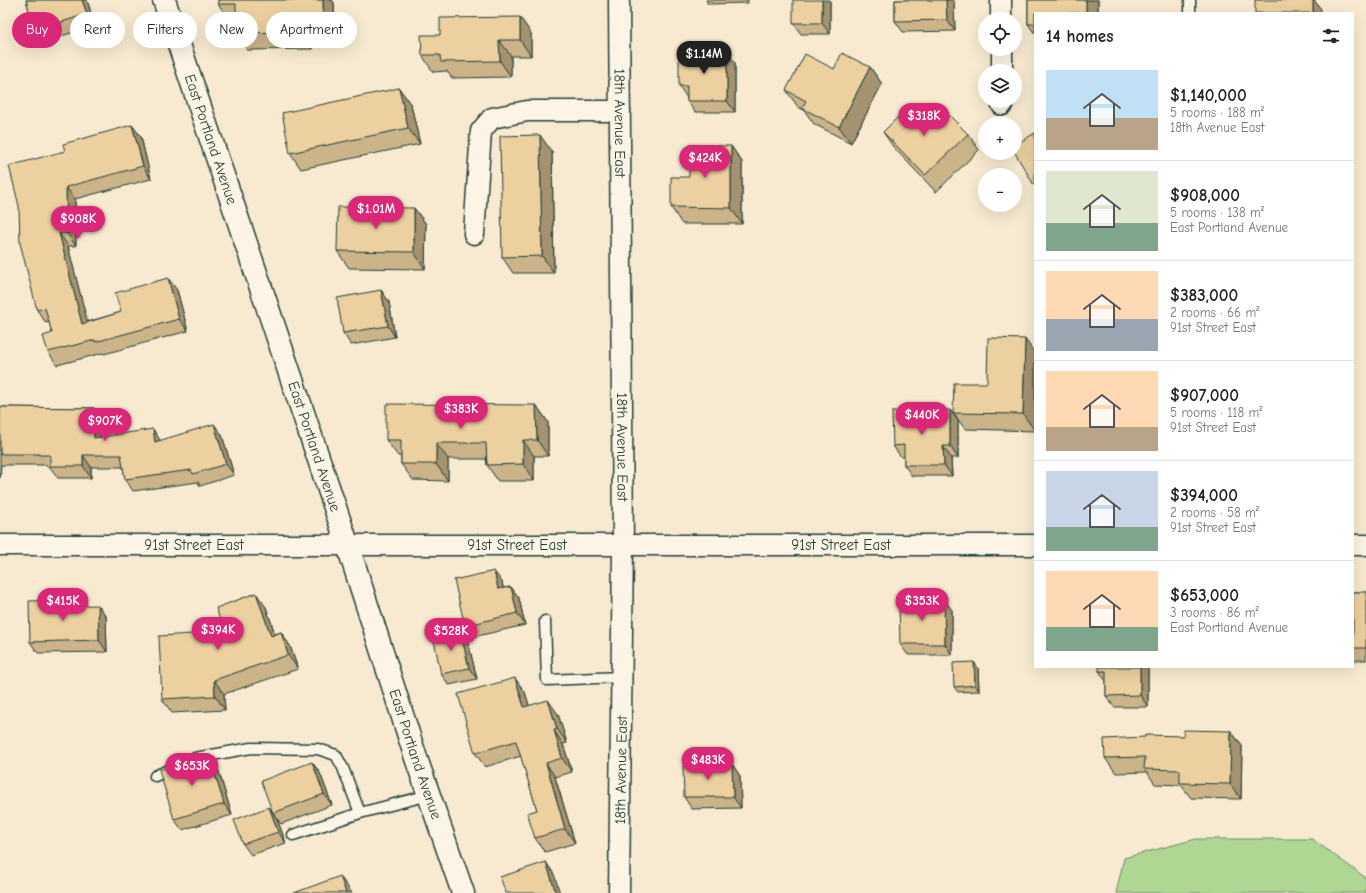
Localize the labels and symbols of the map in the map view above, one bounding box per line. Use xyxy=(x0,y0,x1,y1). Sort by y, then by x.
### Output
pin: $1.14M xyxy=(671,41,737,75)
street label: 18th Avenue East xyxy=(611,68,629,178)
street label: East Portland Avenue xyxy=(181,72,241,207)
pin: $318K xyxy=(896,103,952,137)
pin: $424K xyxy=(677,145,733,179)
pin: $1.01M xyxy=(343,196,409,230)
pin: $908K xyxy=(50,206,106,240)
street label: East Portland Avenue xyxy=(284,379,345,514)
street label: 18th Avenue East xyxy=(613,392,632,502)
pin: $383K xyxy=(433,396,489,430)
pin: $440K xyxy=(894,402,950,436)
pin: $907K xyxy=(77,408,133,442)
street label: 91st Street East xyxy=(144,536,244,554)
street label: 91st Street East xyxy=(467,536,567,554)
street label: 91st Street East xyxy=(791,536,891,554)
pin: $415K xyxy=(35,588,91,622)
pin: $353K xyxy=(894,588,950,622)
pin: $394K xyxy=(190,617,246,651)
pin: $528K xyxy=(423,618,479,652)
street label: East Portland Avenue xyxy=(385,687,446,822)
street label: 18th Avenue East xyxy=(611,715,631,825)
pin: $483K xyxy=(680,747,736,781)
pin: $653K xyxy=(164,753,220,787)

